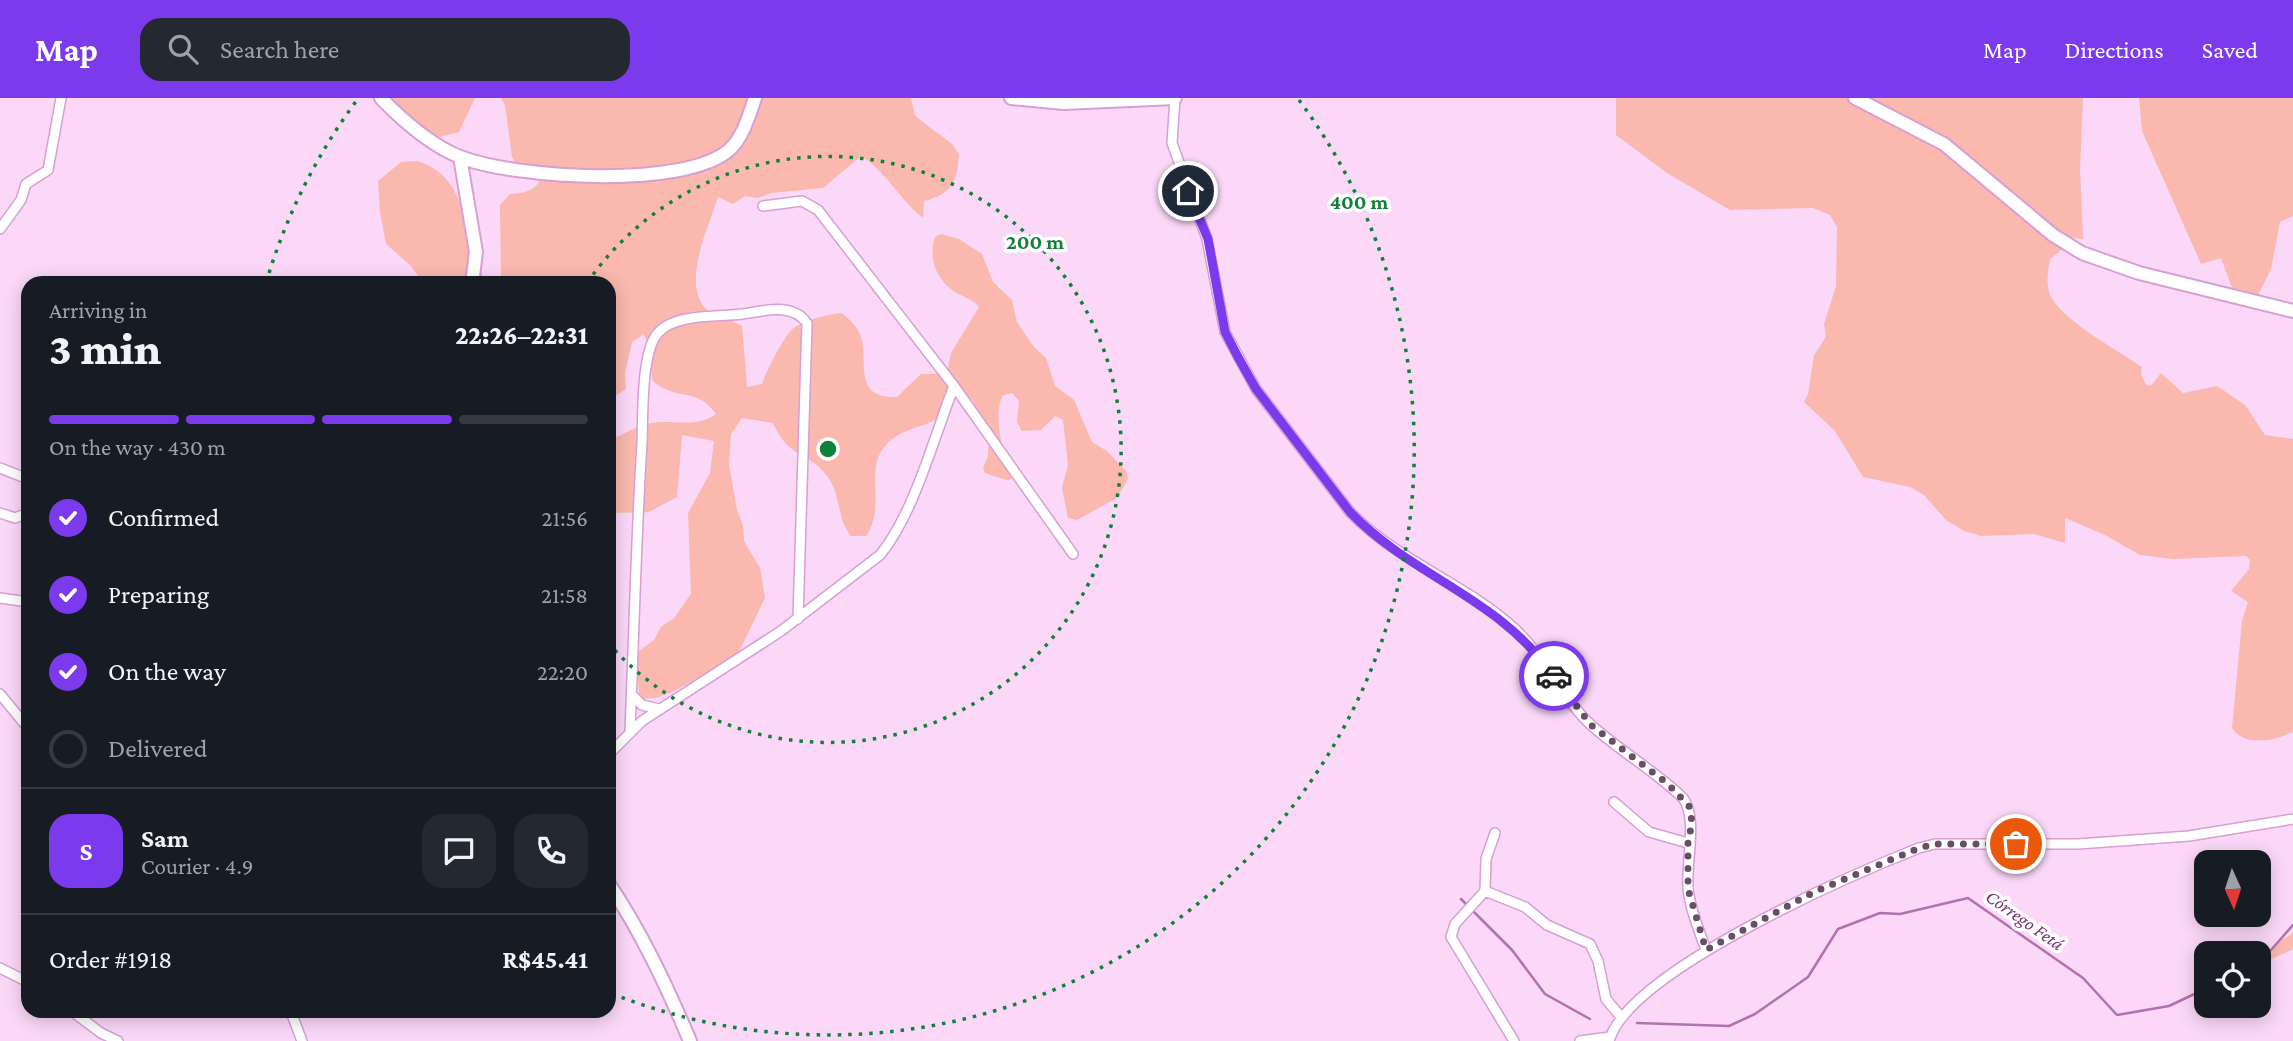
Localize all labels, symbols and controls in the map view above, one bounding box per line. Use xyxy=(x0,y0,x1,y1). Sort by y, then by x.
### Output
search box xyxy=(140,18,630,81)
icon: search xyxy=(164,30,202,68)
text: Map xyxy=(35,31,98,68)
text: Search here xyxy=(220,35,339,64)
text: Map xyxy=(1983,36,2027,63)
text: Directions xyxy=(2065,36,2164,63)
text: Saved xyxy=(2202,36,2258,63)
pin xyxy=(1158,161,1218,221)
icon: home xyxy=(1169,172,1207,210)
text: 400 m xyxy=(1330,190,1389,214)
text: 200 m xyxy=(1006,230,1064,254)
text: Arriving in xyxy=(49,297,147,323)
text: 22:26–22:31 xyxy=(455,321,588,350)
text: 3 min xyxy=(49,323,161,374)
text: On the way · 430 m xyxy=(49,434,226,460)
centre of rings xyxy=(816,437,840,461)
icon: check xyxy=(49,499,87,537)
text: Confirmed xyxy=(108,503,219,532)
text: 21:56 xyxy=(542,505,588,531)
icon: check xyxy=(49,576,87,614)
text: Preparing xyxy=(108,580,209,609)
text: 21:58 xyxy=(541,582,588,608)
courier xyxy=(1519,641,1589,711)
icon: check xyxy=(49,653,87,691)
text: On the way xyxy=(108,657,226,686)
icon: car xyxy=(1535,657,1573,695)
text: 22:20 xyxy=(537,659,588,685)
text: Delivered xyxy=(108,734,207,763)
button: chat xyxy=(422,814,496,888)
button: phone xyxy=(514,814,588,888)
pin xyxy=(1986,814,2046,874)
text: Sam xyxy=(141,824,189,853)
icon: bag xyxy=(1997,825,2035,863)
text: S xyxy=(80,837,93,866)
north arrow xyxy=(2194,850,2272,928)
map controls xyxy=(2194,850,2271,1018)
text: Courier · 4.9 xyxy=(141,853,253,879)
water label: Córrego Fetá xyxy=(1982,886,2068,954)
button: locate xyxy=(2194,941,2271,1018)
text: Order #1918 xyxy=(49,945,172,974)
text: R$45.41 xyxy=(502,945,588,974)

